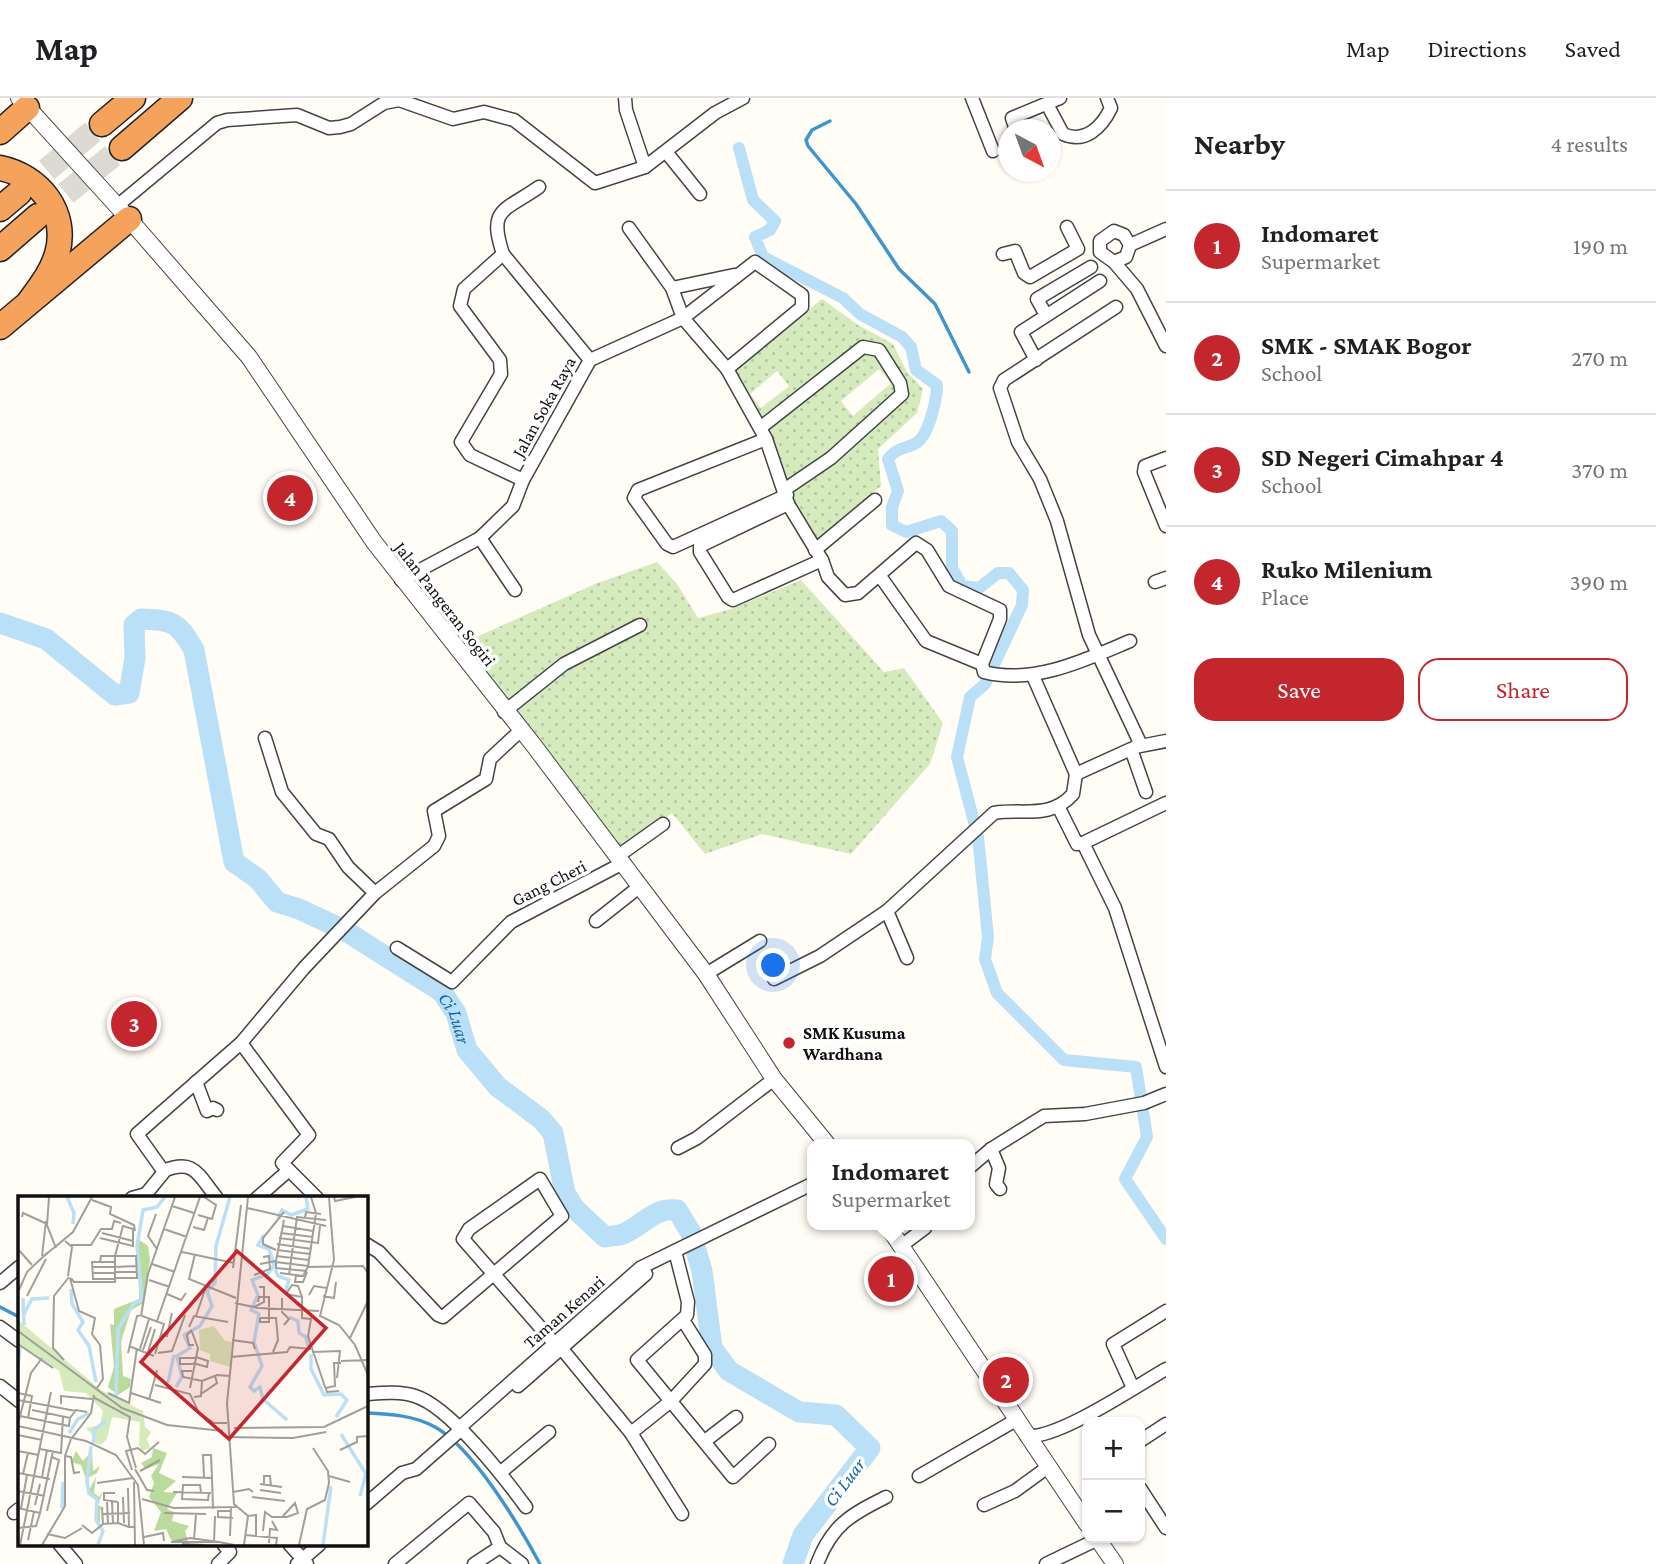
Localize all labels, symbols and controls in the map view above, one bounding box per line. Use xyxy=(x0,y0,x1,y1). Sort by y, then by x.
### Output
text: Map xyxy=(35,30,98,67)
text: Map xyxy=(1346,35,1390,62)
text: Directions xyxy=(1428,35,1527,62)
text: Saved xyxy=(1565,35,1621,62)
north arrow xyxy=(998,119,1061,182)
text: Nearby xyxy=(1194,127,1285,160)
text: 4 results xyxy=(1550,131,1628,157)
text: Indomaret xyxy=(1261,219,1378,248)
text: 1 xyxy=(1213,233,1221,259)
text: 190 m xyxy=(1573,233,1628,259)
text: Supermarket xyxy=(1261,248,1380,274)
text: SMK - SMAK Bogor xyxy=(1261,331,1472,360)
text: 2 xyxy=(1211,345,1223,371)
text: 270 m xyxy=(1571,345,1628,371)
street label: Jalan Soka Raya xyxy=(507,353,580,463)
text: School xyxy=(1261,360,1322,386)
text: SD Negeri Cimahpar 4 xyxy=(1261,443,1504,472)
text: 3 xyxy=(1211,457,1223,483)
text: 370 m xyxy=(1571,457,1628,483)
pin: 4 xyxy=(267,472,313,524)
text: School xyxy=(1261,472,1322,498)
street label: Jalan Pangeran Sogiri xyxy=(389,536,500,670)
text: Ruko Milenium xyxy=(1261,555,1433,584)
text: 4 xyxy=(1211,569,1223,595)
text: 390 m xyxy=(1570,569,1628,595)
text: Place xyxy=(1261,584,1309,610)
button: Save xyxy=(1194,658,1404,721)
button: Share xyxy=(1418,658,1628,721)
street label: Gang Cheri xyxy=(508,856,590,910)
your location xyxy=(756,948,790,982)
water label: Ci Luar xyxy=(434,988,475,1048)
pin: 3 xyxy=(111,998,157,1050)
place label: SMK Kusuma Wardhana xyxy=(802,1023,906,1064)
marker: SMK Kusuma Wardhana xyxy=(781,1035,797,1051)
popup xyxy=(807,1139,975,1230)
text: Indomaret xyxy=(832,1157,949,1186)
text: Supermarket xyxy=(832,1186,951,1212)
inset map xyxy=(18,1196,368,1546)
pin: 1 xyxy=(868,1253,914,1305)
street label: Taman Kenari xyxy=(520,1271,609,1353)
pin: 2 xyxy=(983,1354,1029,1406)
map controls xyxy=(1082,1417,1145,1543)
button: + xyxy=(1082,1417,1145,1480)
water label: Ci Luar xyxy=(820,1453,870,1510)
button: − xyxy=(1082,1480,1145,1543)

